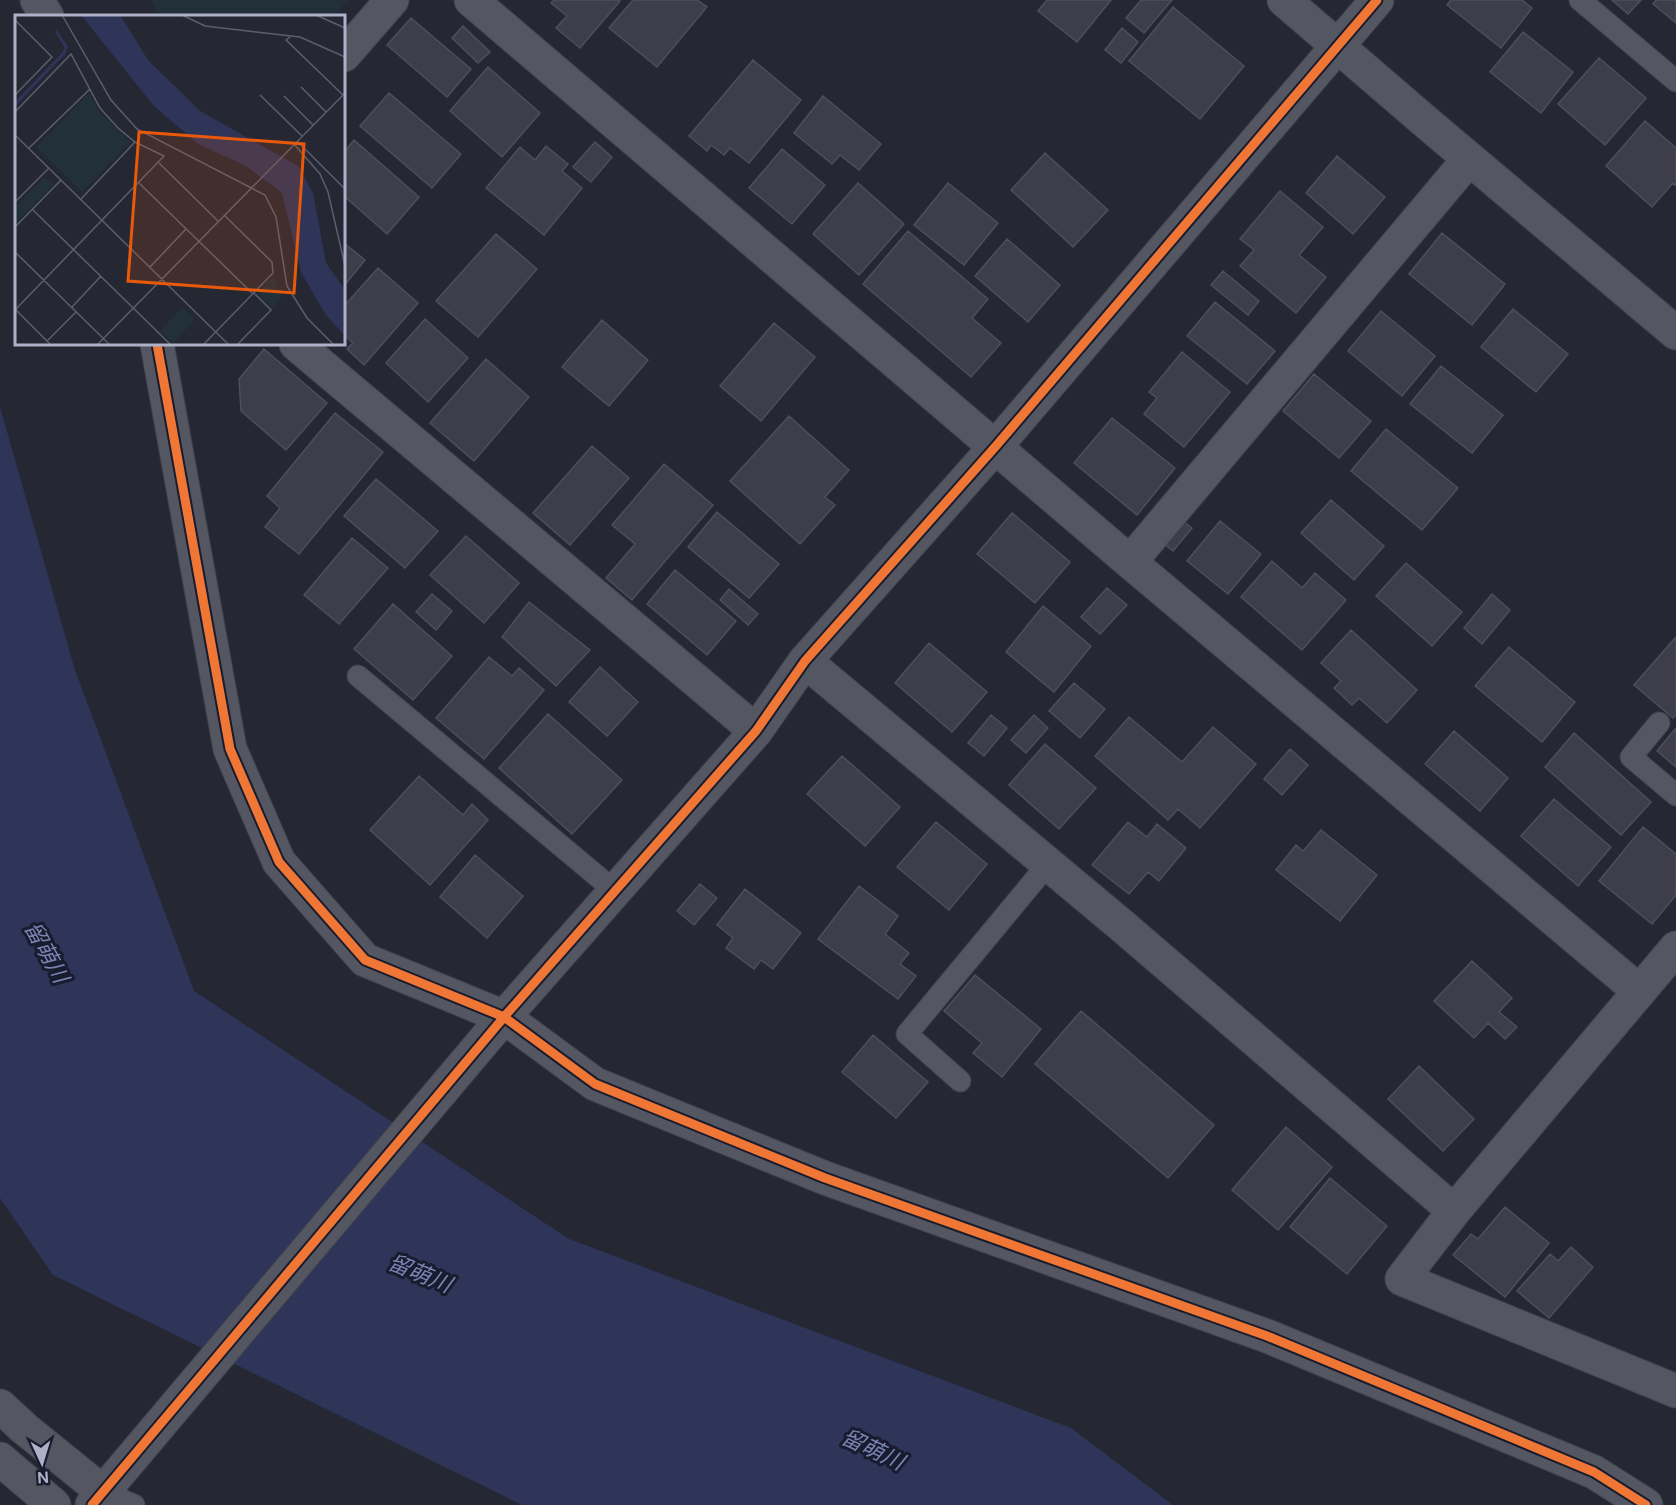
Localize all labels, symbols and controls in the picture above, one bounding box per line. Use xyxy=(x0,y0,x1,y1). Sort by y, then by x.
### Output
inset map xyxy=(15,15,345,345)
water label: 留萌川 xyxy=(18,916,76,990)
water label: 留萌川 xyxy=(384,1248,458,1300)
water label: 留萌川 xyxy=(837,1422,911,1477)
north arrow xyxy=(12,1433,72,1493)
text: N xyxy=(36,1467,50,1488)

